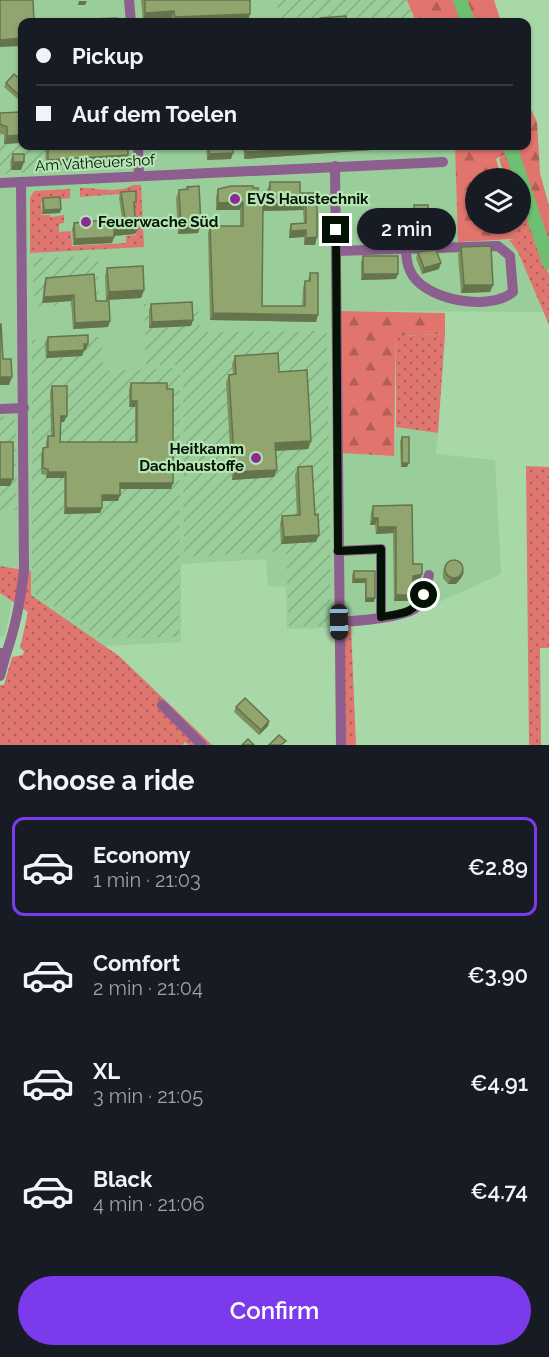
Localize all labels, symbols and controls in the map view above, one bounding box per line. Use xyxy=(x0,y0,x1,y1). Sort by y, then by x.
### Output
text: Pickup xyxy=(72,43,144,69)
text: Auf dem Toelen xyxy=(72,101,237,127)
street label: Am Vatheuershof xyxy=(35,151,156,175)
map controls xyxy=(465,168,531,234)
button: layers xyxy=(465,168,531,234)
place label: EVS Haustechnik xyxy=(247,190,369,208)
marker: EVS Haustechnik xyxy=(228,192,242,206)
callout: 2 min xyxy=(357,209,456,251)
place label: Feuerwache Süd xyxy=(98,213,219,231)
marker: Feuerwache Süd xyxy=(79,215,93,229)
route end xyxy=(322,216,349,243)
text: 2 min xyxy=(381,217,432,241)
place label: Heitkamm Dachbaustoffe xyxy=(139,440,244,475)
marker: Heitkamm Dachbaustoffe xyxy=(249,451,263,465)
route start xyxy=(410,581,437,608)
car xyxy=(330,604,348,640)
text: Choose a ride xyxy=(18,765,194,796)
icon: car xyxy=(21,840,75,894)
text: Economy xyxy=(93,842,191,868)
text: €2.89 xyxy=(468,854,528,880)
text: 1 min · 21:03 xyxy=(93,868,201,892)
icon: car xyxy=(21,948,75,1002)
text: Comfort xyxy=(93,950,180,976)
text: €3.90 xyxy=(467,962,528,988)
text: 2 min · 21:04 xyxy=(93,976,203,1000)
icon: car xyxy=(21,1056,75,1110)
text: XL xyxy=(93,1058,120,1084)
text: €4.91 xyxy=(470,1070,528,1096)
text: 3 min · 21:05 xyxy=(93,1084,203,1108)
icon: car xyxy=(21,1164,75,1218)
text: Black xyxy=(93,1166,152,1192)
text: €4.74 xyxy=(470,1178,528,1204)
text: 4 min · 21:06 xyxy=(93,1192,204,1216)
button: Confirm xyxy=(18,1276,531,1345)

